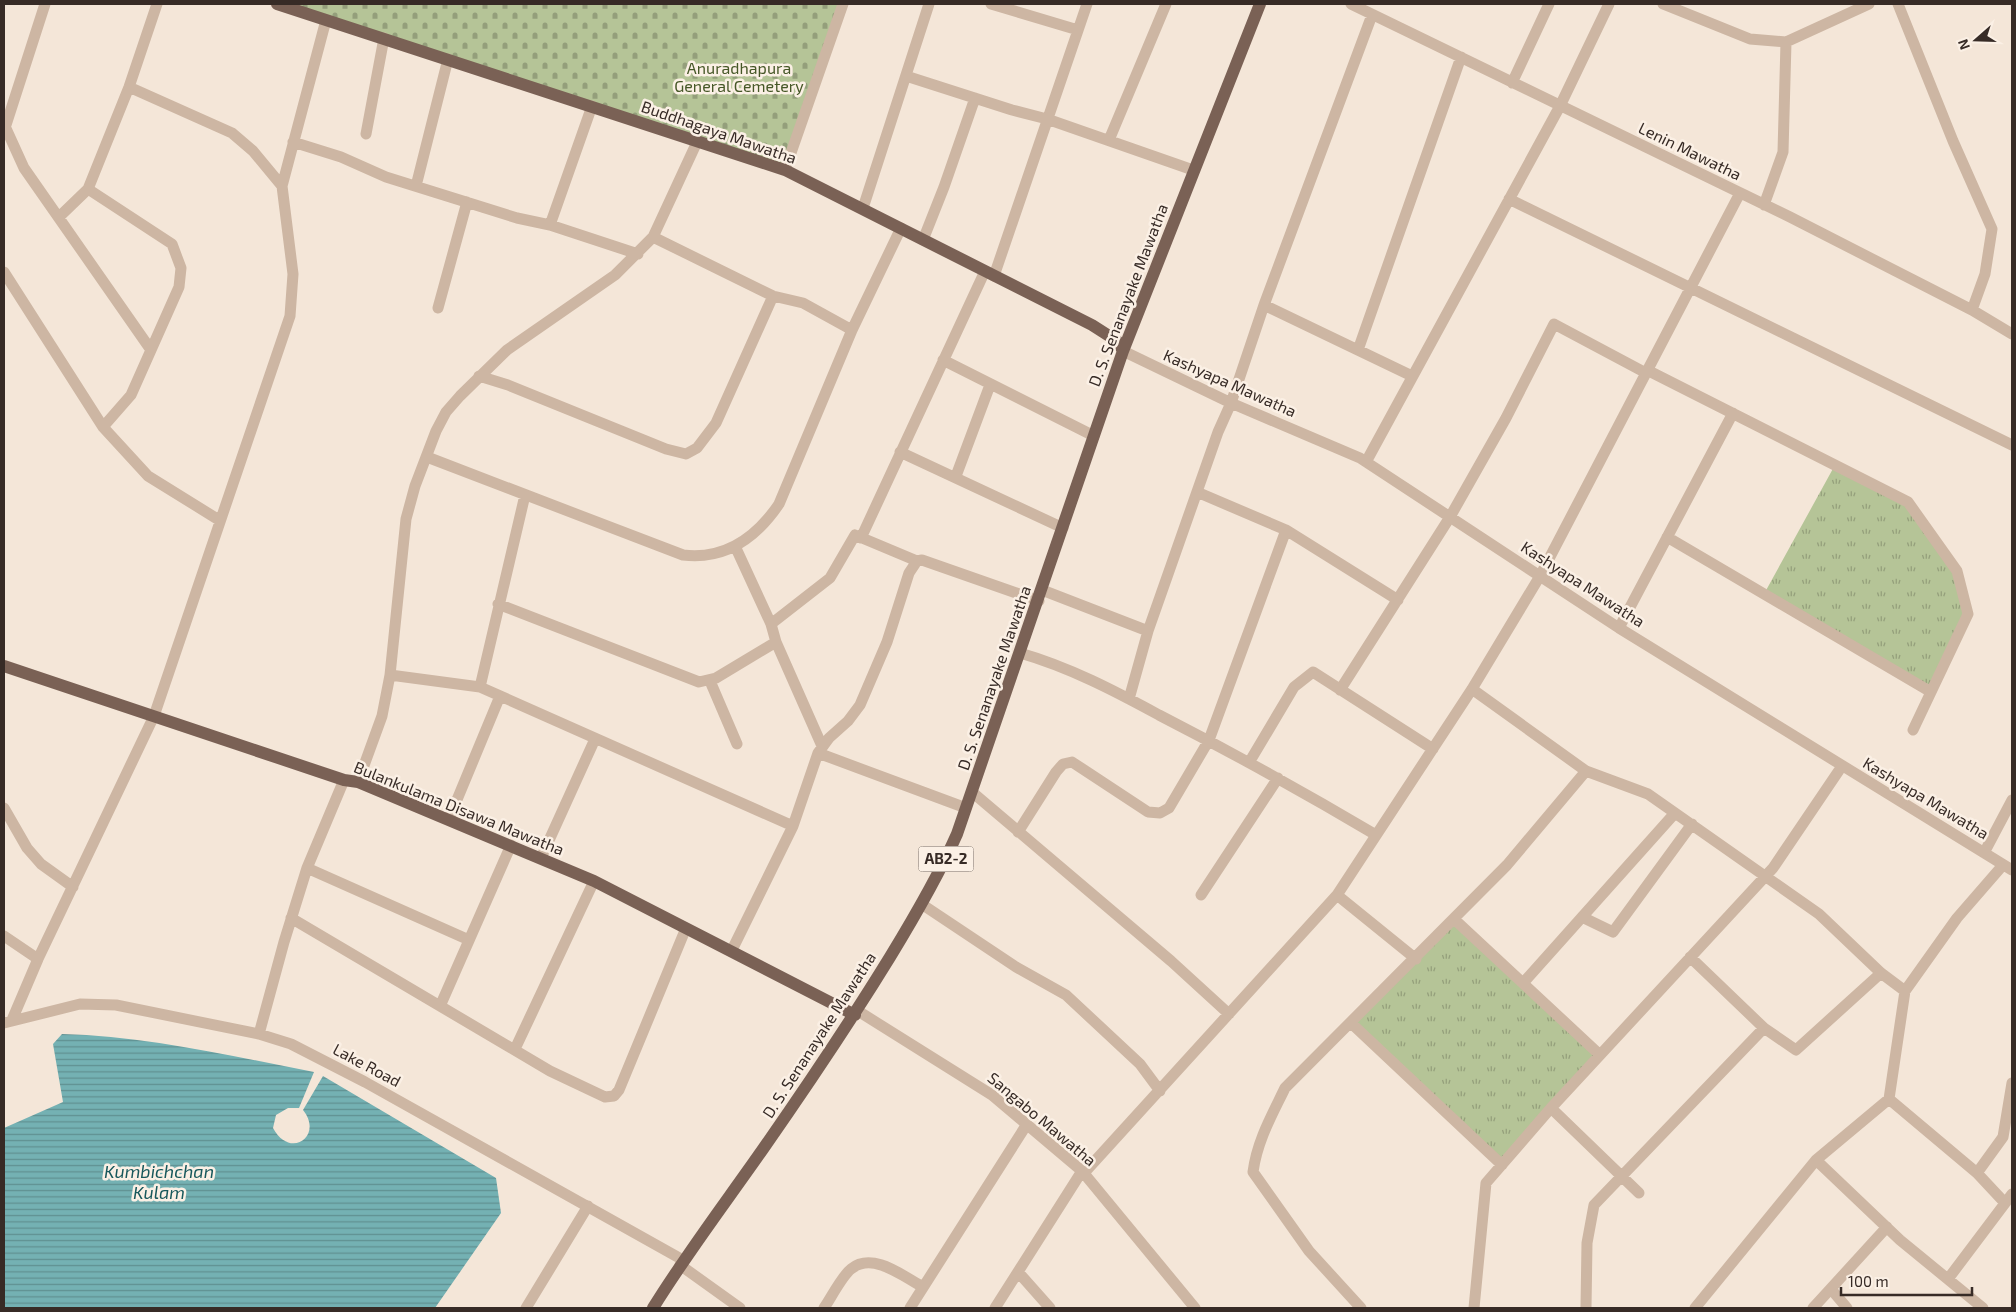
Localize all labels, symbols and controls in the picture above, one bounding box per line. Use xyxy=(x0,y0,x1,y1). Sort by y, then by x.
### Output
north arrow xyxy=(1951,15,2001,65)
text: N xyxy=(1954,37,1973,52)
park label: Anuradhapura General Cemetery xyxy=(674,58,804,95)
street label: Buddhagaya Mawatha xyxy=(639,96,799,167)
street label: Lenin Mawatha xyxy=(1636,118,1745,184)
street label: D. S. Senanayake Mawatha xyxy=(1084,201,1171,389)
street label: Kashyapa Mawatha xyxy=(1161,345,1300,420)
street label: Kashyapa Mawatha xyxy=(1518,537,1649,631)
street label: D. S. Senanayake Mawatha xyxy=(953,583,1034,773)
street label: Kashyapa Mawatha xyxy=(1860,753,1993,843)
street label: Bulankulama Disawa Mawatha xyxy=(351,757,567,858)
road number: AB2-2 xyxy=(918,846,974,872)
street label: D. S. Senanayake Mawatha xyxy=(758,948,879,1121)
street label: Lake Road xyxy=(330,1039,404,1090)
street label: Sangabo Mawatha xyxy=(984,1068,1100,1169)
water label: Kumbichchan Kulam xyxy=(104,1160,214,1203)
scale bar xyxy=(1841,1264,1972,1296)
text: 100 m xyxy=(1848,1272,1889,1290)

